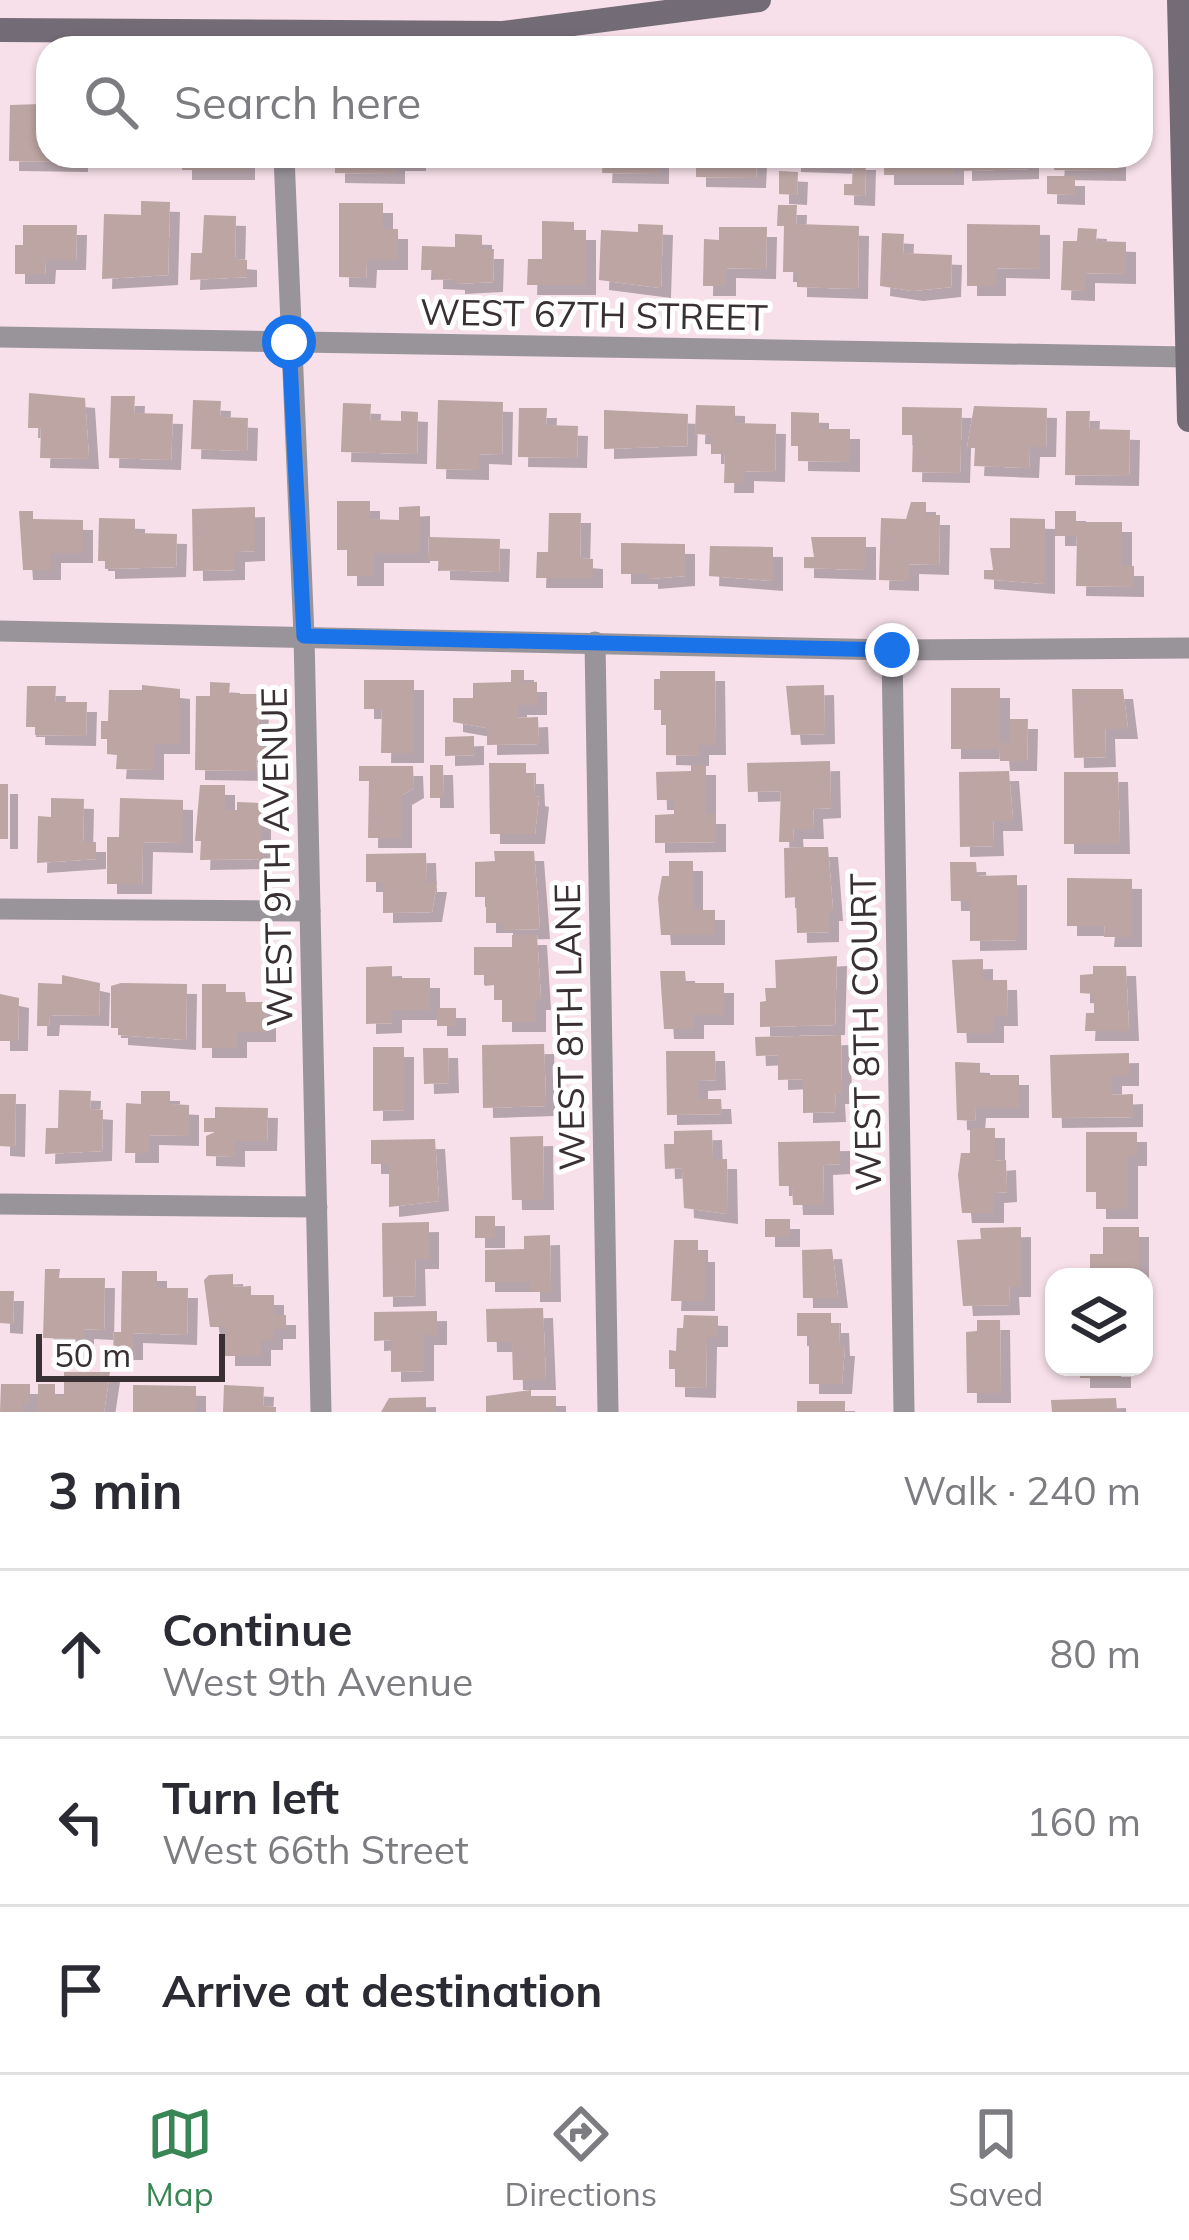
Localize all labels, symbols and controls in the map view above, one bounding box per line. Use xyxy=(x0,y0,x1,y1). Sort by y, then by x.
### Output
search box xyxy=(36,36,1153,168)
icon: search xyxy=(78,69,144,135)
text: Search here xyxy=(174,74,421,130)
street label: WEST 67TH STREET xyxy=(420,288,769,340)
route start xyxy=(262,315,316,369)
route end xyxy=(865,623,919,677)
street label: WEST 9TH AVENUE xyxy=(251,687,301,1027)
street label: WEST 8TH COURT xyxy=(840,872,890,1191)
street label: WEST 8TH LANE xyxy=(544,883,594,1171)
map controls xyxy=(1045,1268,1153,1376)
button: layers xyxy=(1045,1268,1153,1376)
scale bar xyxy=(36,1328,225,1381)
text: 50 m xyxy=(54,1334,131,1375)
text: 3 min xyxy=(48,1458,183,1522)
text: Walk · 240 m xyxy=(903,1466,1141,1515)
text: Continue xyxy=(162,1601,352,1657)
icon: ahead xyxy=(48,1621,114,1687)
text: 80 m xyxy=(1050,1629,1141,1678)
text: West 9th Avenue xyxy=(162,1657,473,1706)
text: Turn left xyxy=(162,1769,339,1825)
icon: left xyxy=(48,1789,114,1855)
text: 160 m xyxy=(1026,1797,1141,1846)
text: West 66th Street xyxy=(162,1825,469,1874)
icon: arrive xyxy=(48,1957,114,2023)
text: Arrive at destination xyxy=(162,1962,602,2018)
tab: Map xyxy=(146,2101,213,2214)
tab: Directions xyxy=(505,2101,657,2214)
tab: Saved xyxy=(948,2101,1043,2214)

